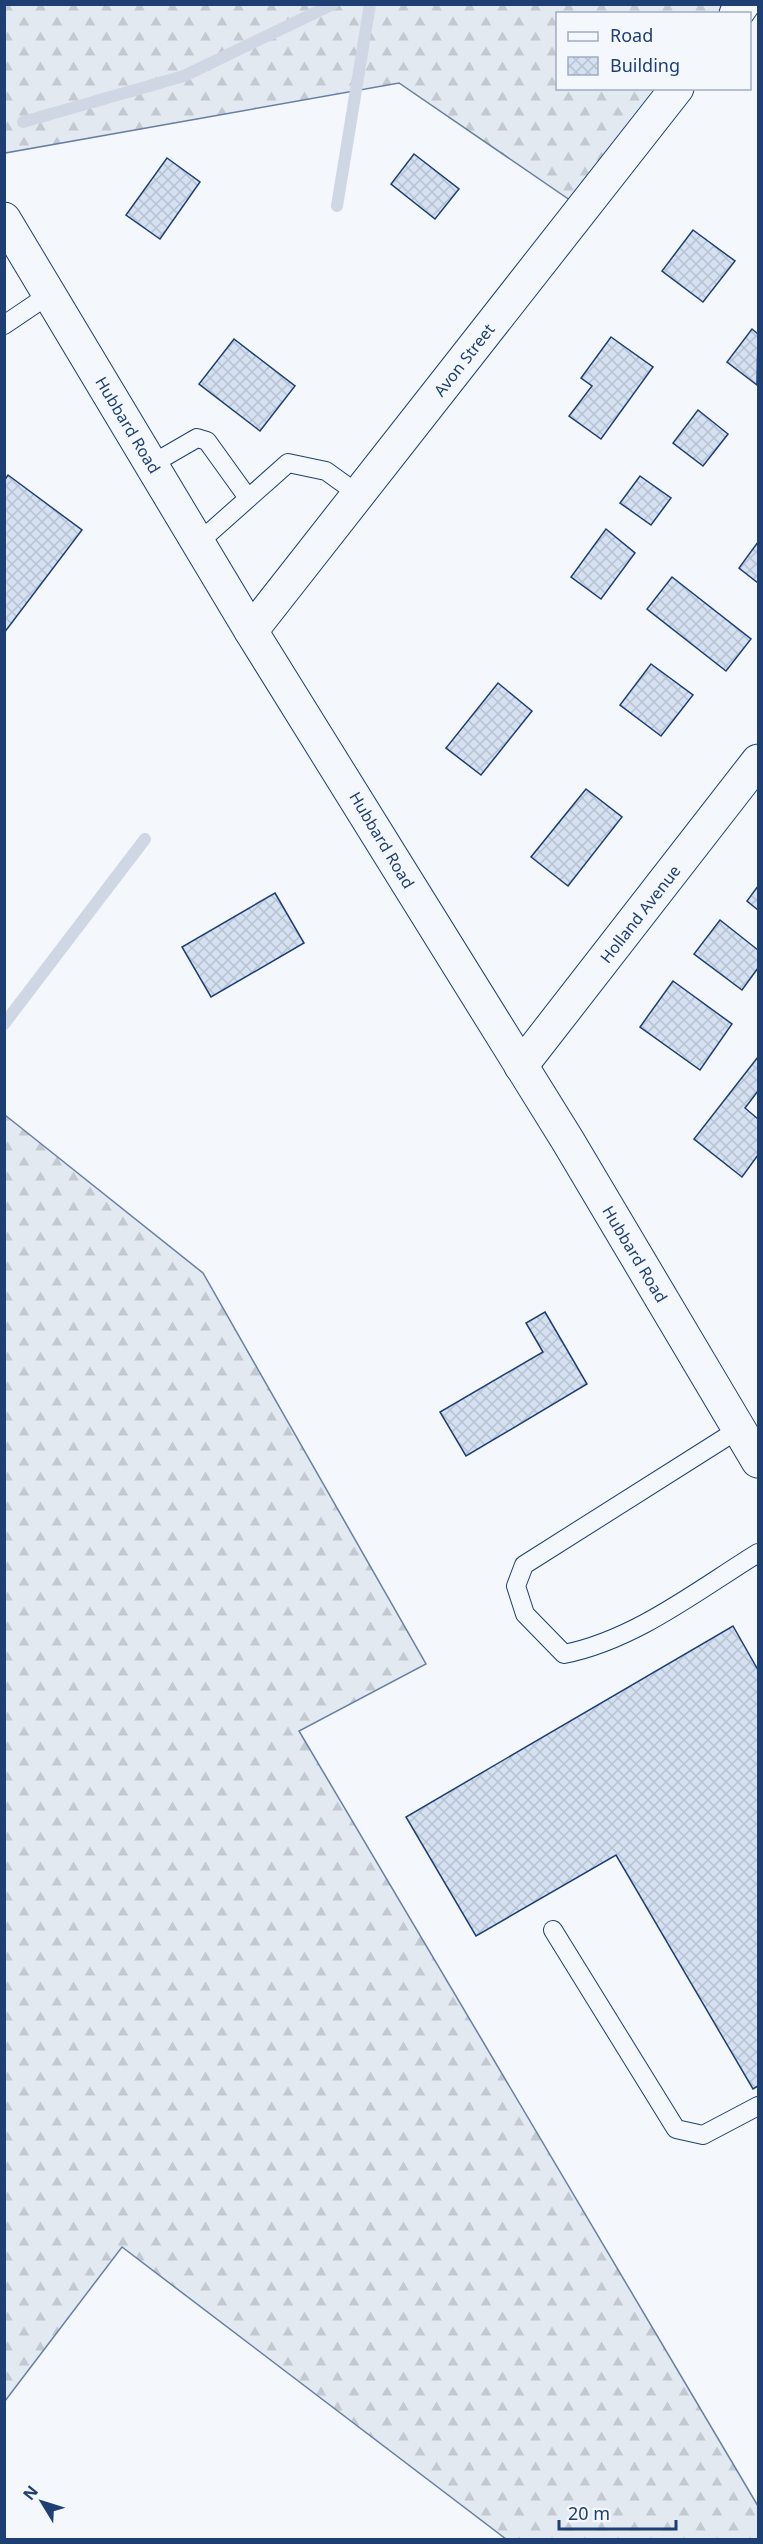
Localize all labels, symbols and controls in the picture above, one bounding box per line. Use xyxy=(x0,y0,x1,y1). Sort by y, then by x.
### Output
legend xyxy=(556,12,751,90)
text: Road xyxy=(610,23,653,47)
text: Building xyxy=(610,53,680,77)
street label: Avon Street xyxy=(429,319,500,401)
street label: Hubbard Road xyxy=(90,373,166,477)
street label: Hubbard Road xyxy=(344,788,420,892)
street label: Holland Avenue xyxy=(595,860,685,968)
street label: Hubbard Road xyxy=(597,1202,673,1306)
north arrow xyxy=(12,2472,72,2532)
text: N xyxy=(18,2481,43,2505)
scale bar xyxy=(559,2493,676,2531)
text: 20 m xyxy=(568,2501,610,2525)

